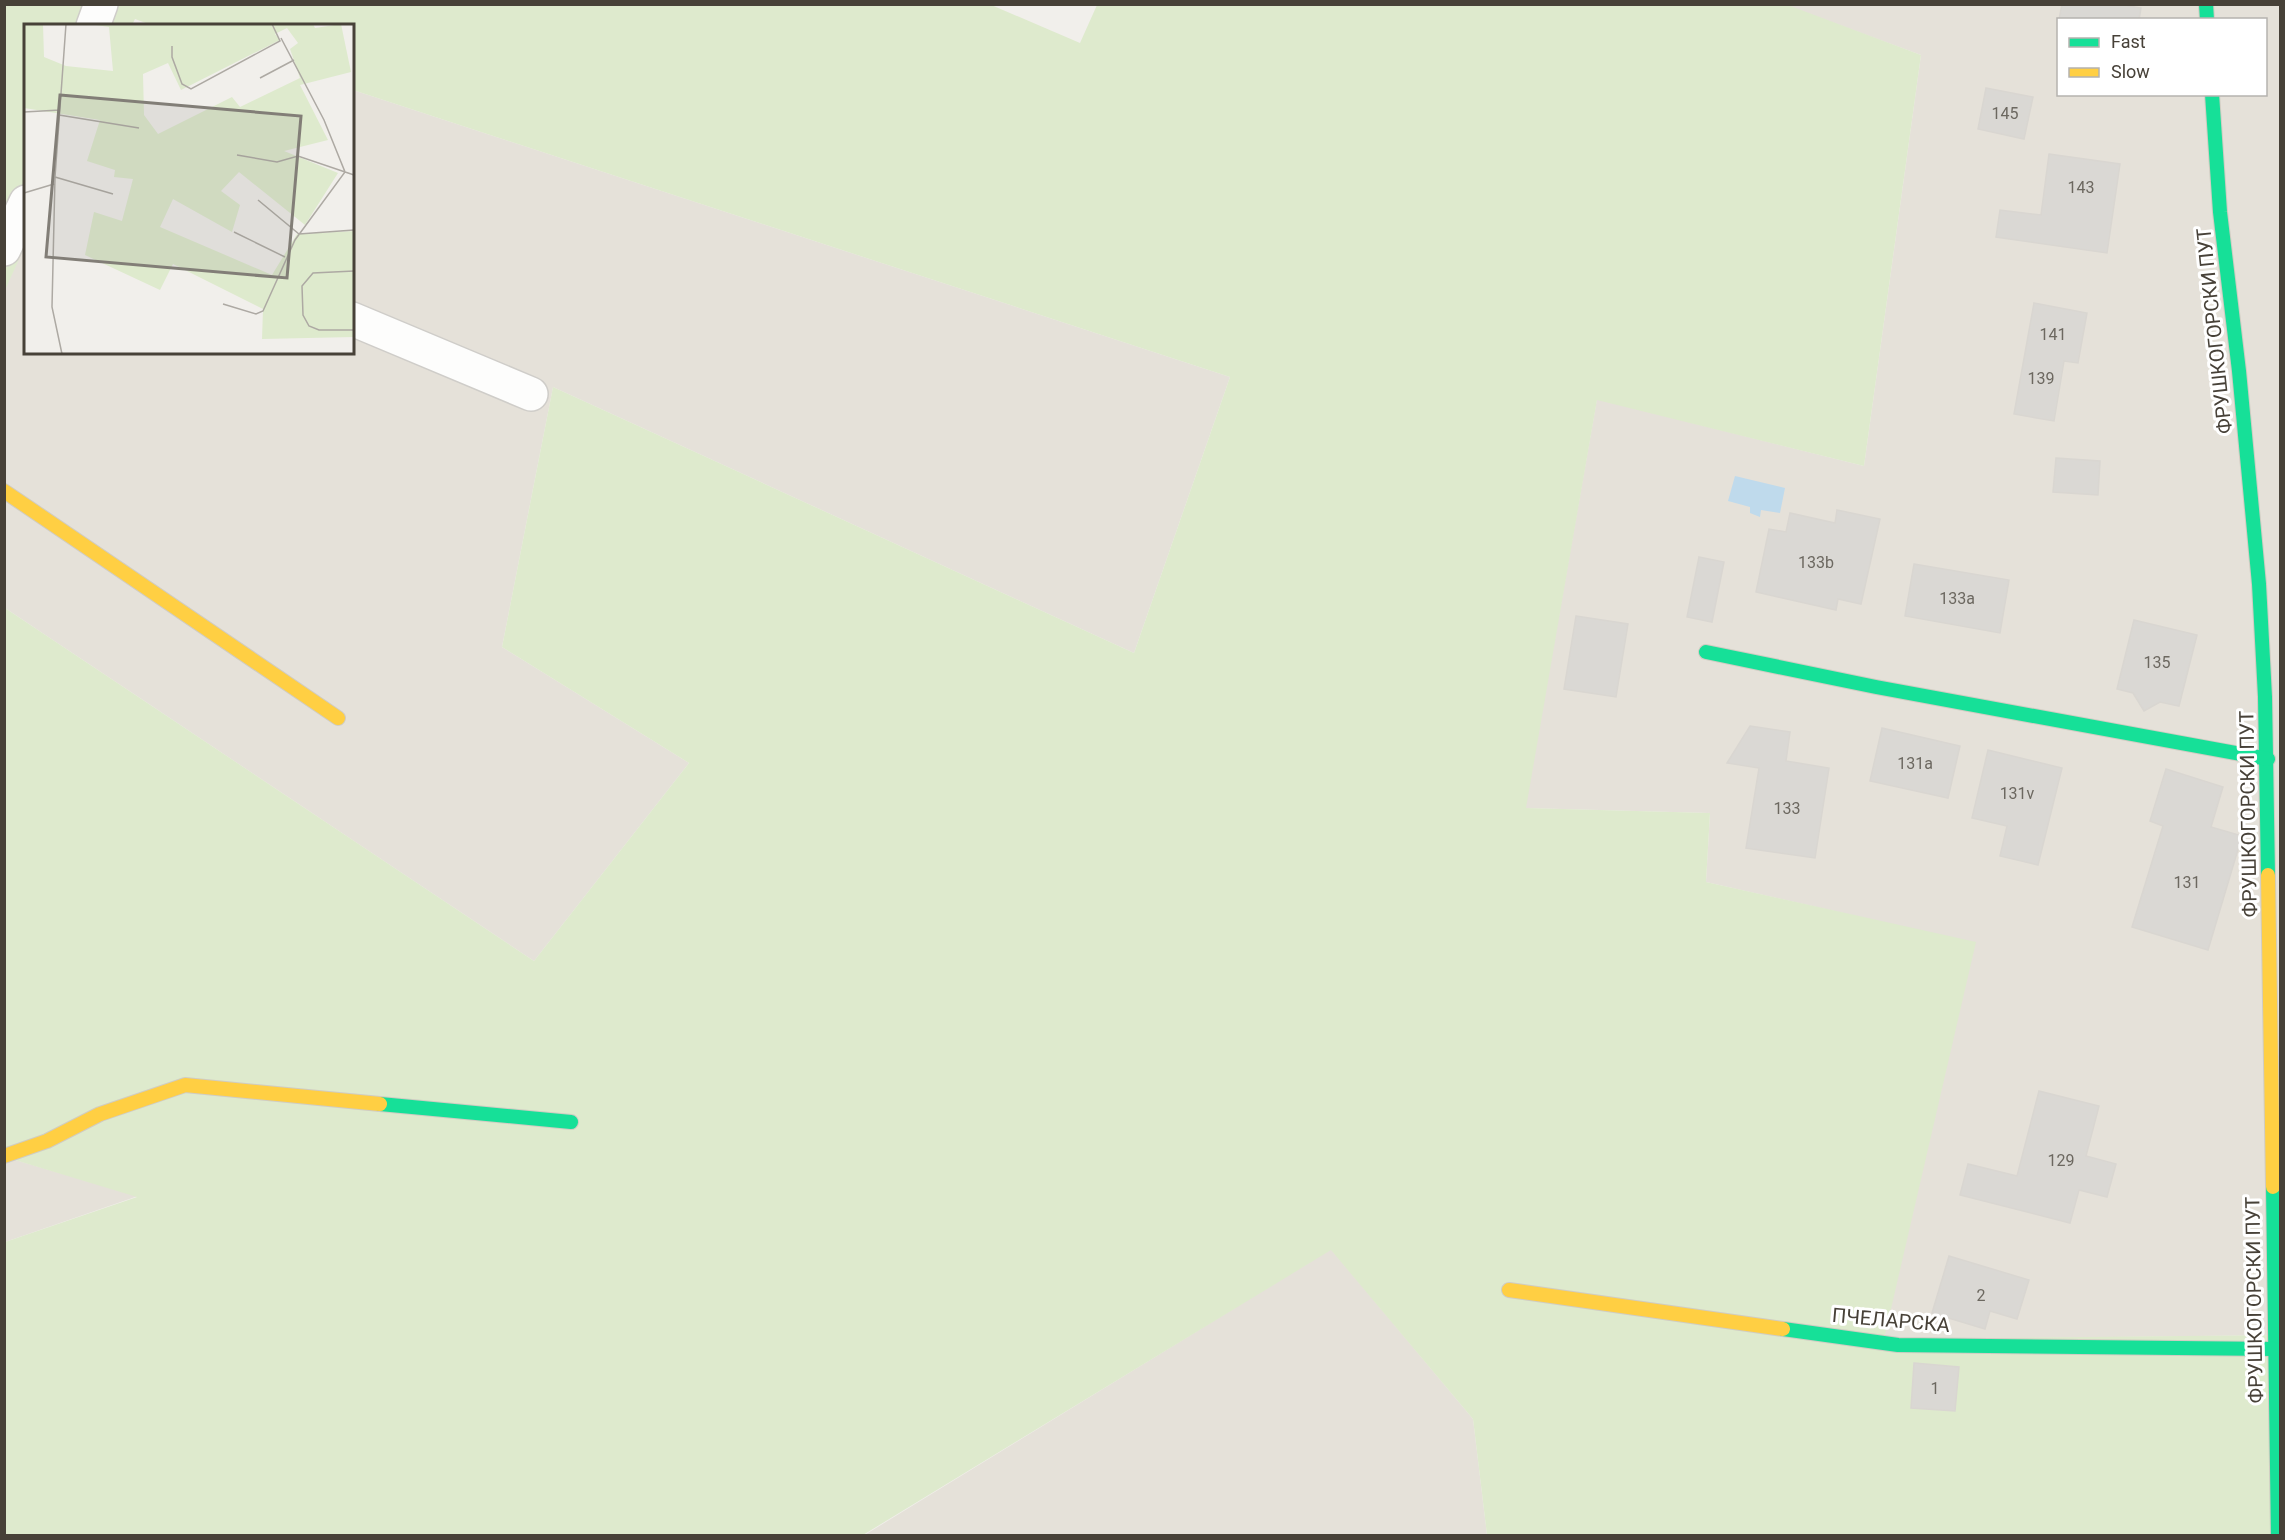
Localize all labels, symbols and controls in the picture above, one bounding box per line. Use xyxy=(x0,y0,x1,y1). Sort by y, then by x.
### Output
legend xyxy=(2057,18,2267,96)
inset map xyxy=(24,24,354,354)
text: Fast xyxy=(2111,31,2146,52)
text: Slow xyxy=(2111,61,2150,82)
house number: 145 xyxy=(1992,104,2018,123)
house number: 143 xyxy=(2068,178,2094,197)
street label: ФРУШКОГОРСКИ ПУТ xyxy=(2191,227,2237,435)
house number: 141 xyxy=(2040,325,2066,344)
house number: 139 xyxy=(2028,369,2054,388)
house number: 133b xyxy=(1798,553,1834,572)
house number: 133a xyxy=(1939,589,1975,608)
house number: 135 xyxy=(2144,653,2170,672)
street label: ФРУШКОГОРСКИ ПУТ xyxy=(2234,710,2262,918)
house number: 131a xyxy=(1897,754,1933,773)
house number: 131v xyxy=(2000,784,2035,803)
house number: 133 xyxy=(1774,799,1800,818)
house number: 131 xyxy=(2174,873,2200,892)
house number: 129 xyxy=(2048,1151,2074,1170)
street label: ФРУШКОГОРСКИ ПУТ xyxy=(2240,1196,2268,1404)
house number: 2 xyxy=(1977,1286,1986,1305)
street label: ПЧЕЛАРСКА xyxy=(1831,1303,1951,1337)
house number: 1 xyxy=(1931,1379,1940,1398)

